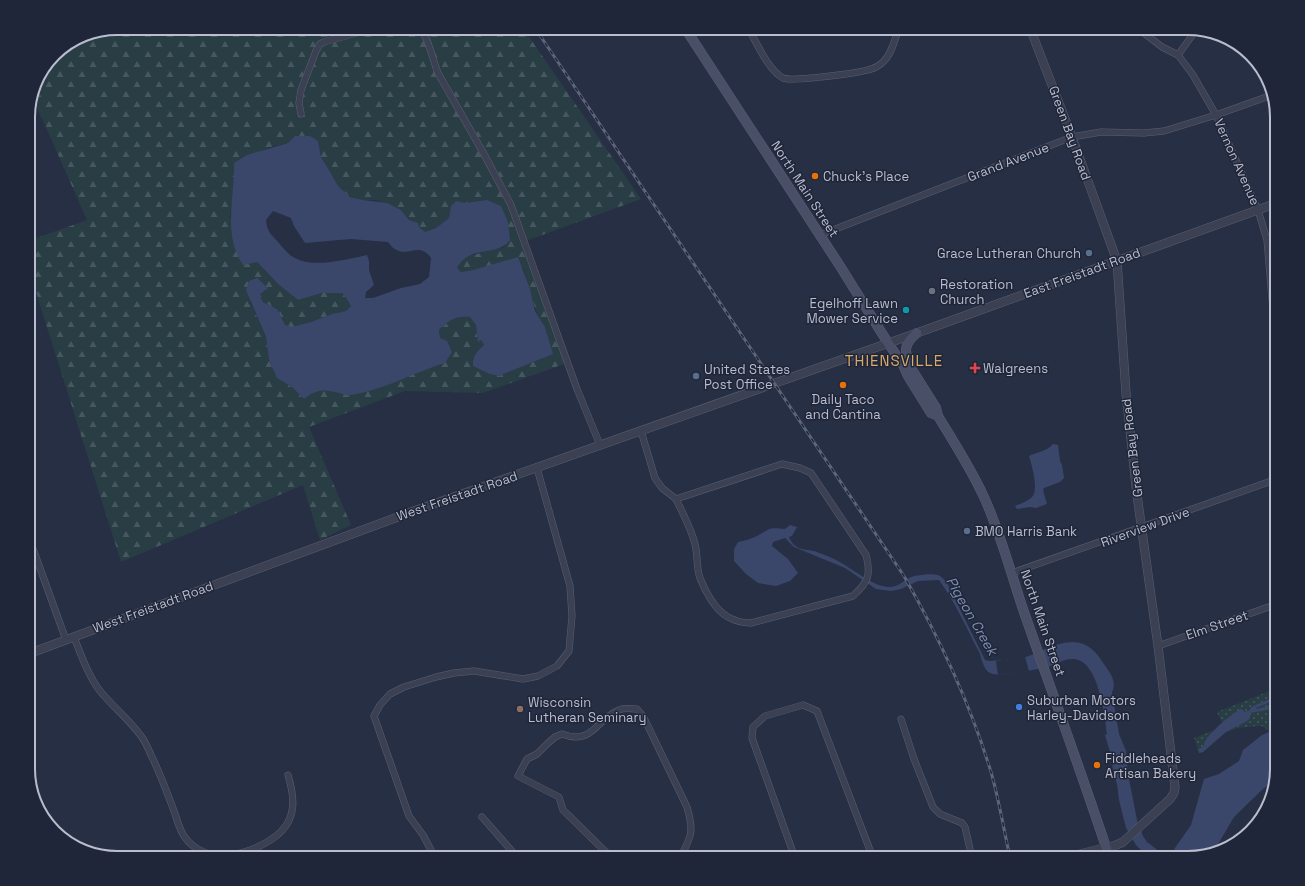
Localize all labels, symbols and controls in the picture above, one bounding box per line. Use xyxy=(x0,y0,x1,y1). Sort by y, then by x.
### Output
street label: Green Bay Road xyxy=(1045,84,1095,182)
street label: Vernon Avenue xyxy=(1210,116,1264,208)
street label: North Main Street xyxy=(767,137,843,241)
street label: Grand Avenue xyxy=(965,139,1051,185)
place label: Chuck's Place xyxy=(823,168,909,185)
marker: Chuck's Place xyxy=(810,171,820,181)
street label: East Freistadt Road xyxy=(1021,244,1143,302)
place label: Grace Lutheran Church xyxy=(937,245,1081,262)
marker: Grace Lutheran Church xyxy=(1084,248,1094,258)
place label: Restoration Church xyxy=(940,276,1013,308)
marker: Restoration Church xyxy=(927,286,937,296)
place label: Egelhoff Lawn Mower Service xyxy=(806,295,898,327)
marker: Egelhoff Lawn Mower Service xyxy=(901,305,911,315)
district label: THIENSVILLE xyxy=(845,351,943,370)
place label: Walgreens xyxy=(983,360,1048,377)
place label: United States Post Office xyxy=(704,361,790,393)
marker: Walgreens xyxy=(970,363,980,373)
marker: United States Post Office xyxy=(691,371,701,381)
marker: Daily Taco and Cantina xyxy=(838,380,848,390)
place label: Daily Taco and Cantina xyxy=(805,391,881,423)
street label: Green Bay Road xyxy=(1118,398,1146,498)
street label: West Freistadt Road xyxy=(394,467,520,525)
street label: Riverview Drive xyxy=(1098,503,1192,551)
place label: BMO Harris Bank xyxy=(975,523,1077,540)
marker: BMO Harris Bank xyxy=(962,526,972,536)
street label: North Main Street xyxy=(1017,567,1069,679)
water label: Pigeon Creek xyxy=(942,573,1003,660)
street label: West Freistadt Road xyxy=(90,577,216,637)
street label: Elm Street xyxy=(1184,606,1250,644)
place label: Suburban Motors Harley-Davidson xyxy=(1027,692,1136,724)
place label: Wisconsin Lutheran Seminary xyxy=(528,694,646,726)
marker: Suburban Motors Harley-Davidson xyxy=(1014,702,1024,712)
marker: Wisconsin Lutheran Seminary xyxy=(515,704,525,714)
place label: Fiddleheads Artisan Bakery xyxy=(1105,750,1196,782)
marker: Fiddleheads Artisan Bakery xyxy=(1092,760,1102,770)

